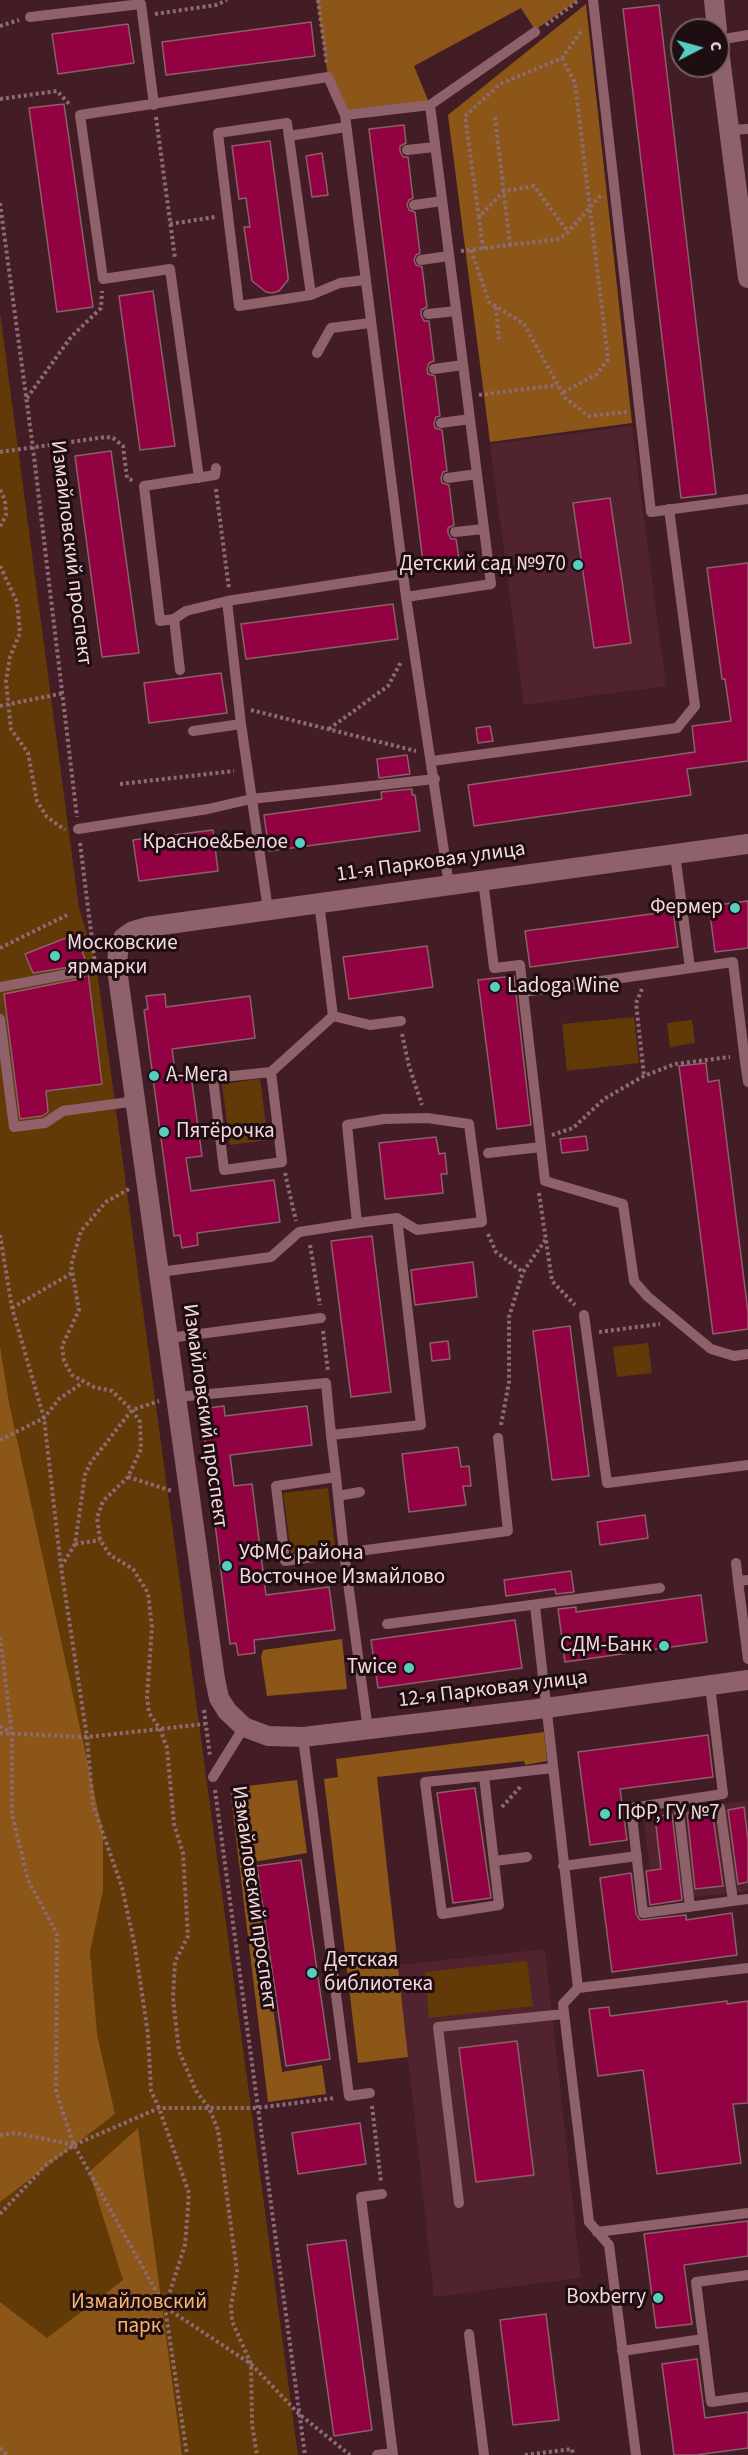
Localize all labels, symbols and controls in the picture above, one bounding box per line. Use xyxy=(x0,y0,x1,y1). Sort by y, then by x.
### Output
north arrow xyxy=(670,18,730,78)
text: С xyxy=(704,41,727,52)
street label: Измайловский проспект xyxy=(44,439,96,667)
place label: Детский сад №970 xyxy=(400,552,566,578)
marker: Детский сад №970 xyxy=(571,558,585,572)
place label: Красное&Белое xyxy=(142,830,288,856)
marker: Красное&Белое xyxy=(293,836,307,850)
street label: 11-я Парковая улица xyxy=(335,837,527,889)
place label: Фермер xyxy=(650,895,723,921)
marker: Фермер xyxy=(728,901,742,915)
place label: Московские ярмарки xyxy=(67,931,178,981)
marker: Московские ярмарки xyxy=(48,949,62,963)
place label: Ladoga Wine xyxy=(507,974,619,1000)
marker: Ladoga Wine xyxy=(488,980,502,994)
place label: А-Мега xyxy=(166,1063,228,1089)
marker: А-Мега xyxy=(147,1069,161,1083)
place label: Пятёрочка xyxy=(176,1119,275,1145)
marker: Пятёрочка xyxy=(157,1125,171,1139)
street label: Измайловский проспект xyxy=(176,1302,232,1530)
place label: УФМС района Восточное Измайлово xyxy=(239,1541,445,1591)
marker: УФМС района Восточное Измайлово xyxy=(220,1559,234,1573)
place label: СДМ-Банк xyxy=(560,1633,652,1659)
marker: СДМ-Банк xyxy=(657,1639,671,1653)
place label: Twice xyxy=(347,1655,397,1681)
marker: Twice xyxy=(402,1661,416,1675)
street label: 12-я Парковая улица xyxy=(397,1666,589,1714)
street label: Измайловский проспект xyxy=(225,1784,281,2012)
place label: ПФР, ГУ №7 xyxy=(617,1801,720,1827)
marker: ПФР, ГУ №7 xyxy=(598,1807,612,1821)
place label: Детская библиотека xyxy=(324,1948,433,1998)
marker: Детская библиотека xyxy=(305,1966,319,1980)
place label: Boxberry xyxy=(566,2285,646,2311)
park label: Измайловский парк xyxy=(71,2290,207,2340)
marker: Boxberry xyxy=(651,2291,665,2305)

